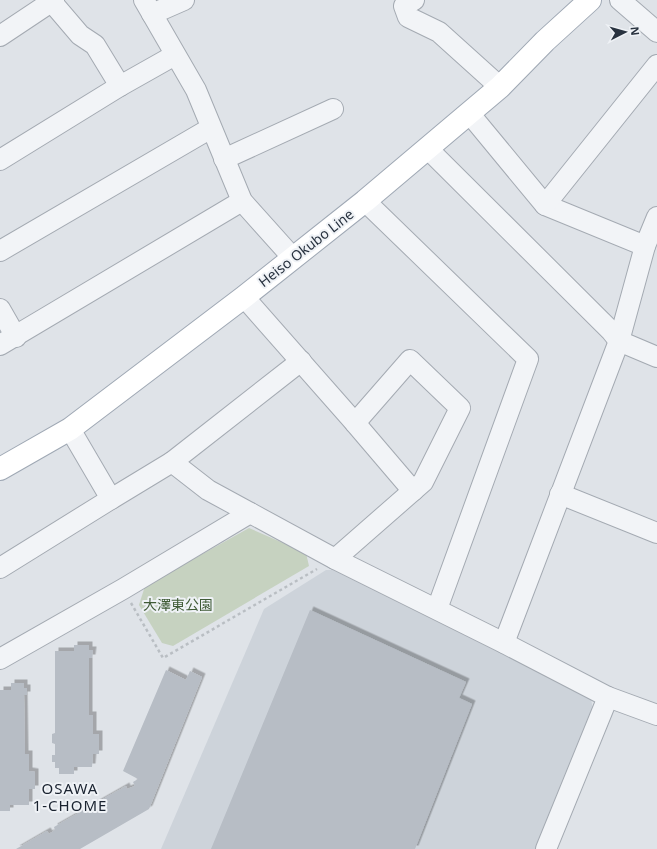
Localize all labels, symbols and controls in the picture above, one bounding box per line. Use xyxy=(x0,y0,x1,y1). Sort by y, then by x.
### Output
north arrow xyxy=(605,12,645,52)
text: N xyxy=(628,26,643,36)
street label: Heiso Okubo Line xyxy=(254,204,357,291)
park label: 大澤東公園 xyxy=(143,595,213,614)
district label: OSAWA 1-CHOME xyxy=(33,778,107,815)

